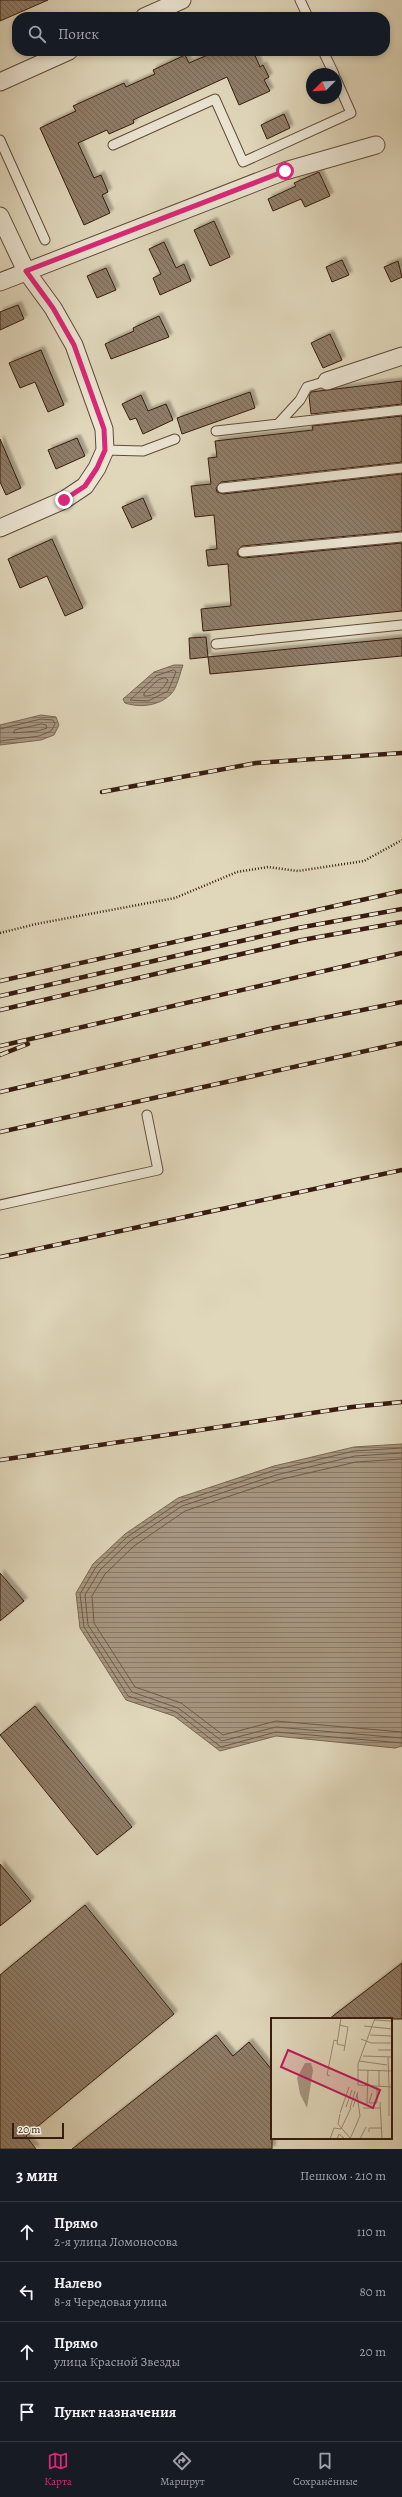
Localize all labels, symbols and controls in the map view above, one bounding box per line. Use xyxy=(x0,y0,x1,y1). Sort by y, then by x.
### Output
search box xyxy=(12,12,390,56)
icon: search xyxy=(26,23,48,45)
text: Поиск xyxy=(58,24,99,44)
north arrow xyxy=(306,68,342,104)
route start xyxy=(276,162,294,180)
route end xyxy=(55,491,73,509)
inset map xyxy=(271,2018,392,2139)
scale bar xyxy=(12,2121,64,2140)
text: 20 m xyxy=(18,2122,40,2137)
text: 3 мин xyxy=(16,2164,58,2187)
text: Пешком · 210 m xyxy=(300,2167,386,2184)
text: Прямо xyxy=(54,2213,98,2233)
icon: ahead xyxy=(16,2221,38,2243)
text: 110 m xyxy=(357,2223,386,2240)
text: 2-я улица Ломоносова xyxy=(54,2233,178,2250)
text: Налево xyxy=(54,2273,102,2293)
icon: left xyxy=(16,2281,38,2303)
text: 80 m xyxy=(359,2283,386,2300)
text: 8-я Чередовая улица xyxy=(54,2293,167,2310)
text: Прямо xyxy=(54,2333,98,2353)
icon: ahead xyxy=(16,2341,38,2363)
text: 20 m xyxy=(360,2343,386,2360)
text: улица Красной Звезды xyxy=(54,2353,180,2370)
icon: arrive xyxy=(16,2401,38,2423)
text: Пункт назначения xyxy=(54,2402,176,2422)
tab: Карта xyxy=(44,2450,72,2489)
tab: Маршрут xyxy=(160,2450,205,2489)
tab: Сохранённые xyxy=(293,2450,358,2489)

